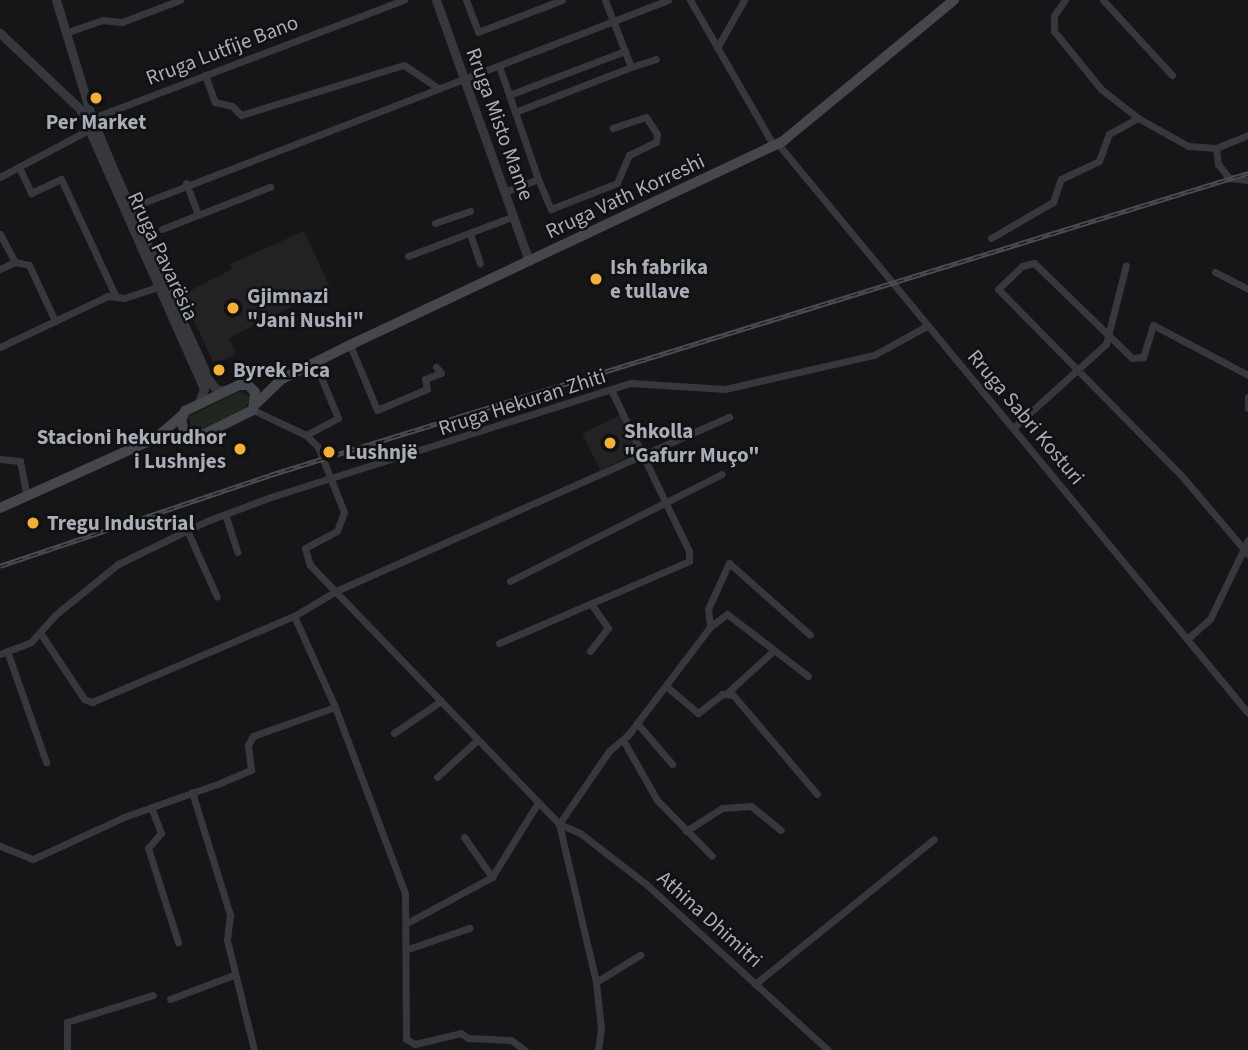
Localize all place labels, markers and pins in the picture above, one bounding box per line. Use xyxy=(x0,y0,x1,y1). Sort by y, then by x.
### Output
marker: Per Market xyxy=(88,90,104,106)
place label: Per Market xyxy=(46,109,146,135)
place label: Ish fabrika e tullave xyxy=(610,254,708,304)
marker: Ish fabrika e tullave xyxy=(588,271,604,287)
place label: Gjimnazi "Jani Nushi" xyxy=(247,283,364,333)
marker: Gjimnazi "Jani Nushi" xyxy=(225,300,241,316)
place label: Byrek Pica xyxy=(233,357,330,383)
marker: Byrek Pica xyxy=(211,362,227,378)
place label: Shkolla "Gafurr Muço" xyxy=(624,418,760,468)
place label: Stacioni hekurudhor i Lushnjes xyxy=(37,424,226,474)
marker: Shkolla "Gafurr Muço" xyxy=(602,435,618,451)
place label: Lushnjë xyxy=(345,439,418,465)
marker: Stacioni hekurudhor i Lushnjes xyxy=(232,441,248,457)
marker: Lushnjë xyxy=(319,442,339,462)
place label: Tregu Industrial xyxy=(47,510,194,536)
marker: Tregu Industrial xyxy=(25,515,41,531)

